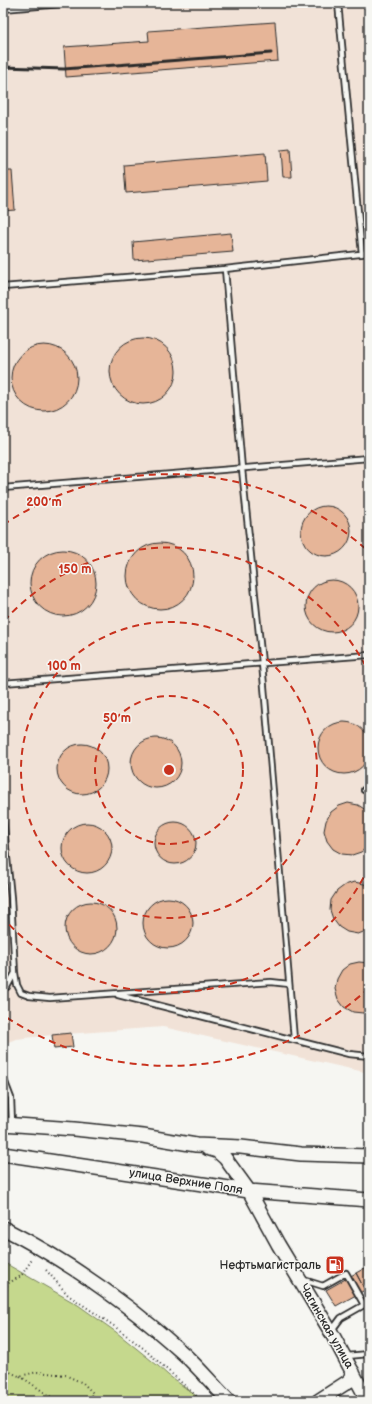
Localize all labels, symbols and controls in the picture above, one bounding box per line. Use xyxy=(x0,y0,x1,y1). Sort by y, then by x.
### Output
text: 200 m xyxy=(26,495,62,510)
text: 150 m xyxy=(59,562,91,577)
text: 100 m xyxy=(47,659,81,674)
text: 50 m xyxy=(103,711,131,726)
centre of rings xyxy=(162,763,176,777)
street label: улица Верхние Поля xyxy=(128,1165,244,1198)
fuel station icon: Нефтьмагистраль xyxy=(324,1254,346,1276)
place label: Нефтьмагистраль xyxy=(220,1258,321,1273)
street label: Чагинская улица xyxy=(296,1281,357,1371)

